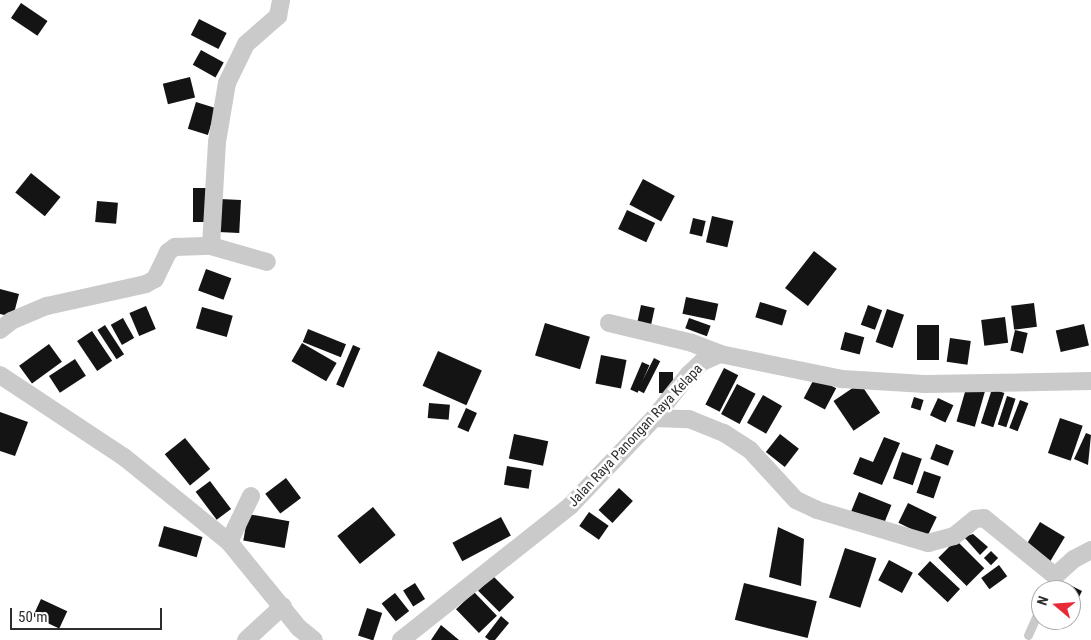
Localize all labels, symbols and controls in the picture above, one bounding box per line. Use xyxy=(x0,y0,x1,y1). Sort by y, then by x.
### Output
street label: Jalan Raya Panongan Raya Kelapa xyxy=(564,360,706,510)
north arrow xyxy=(1031,580,1081,630)
text: N xyxy=(1034,594,1052,607)
scale bar xyxy=(12,598,165,630)
text: 50 m xyxy=(18,608,48,626)

